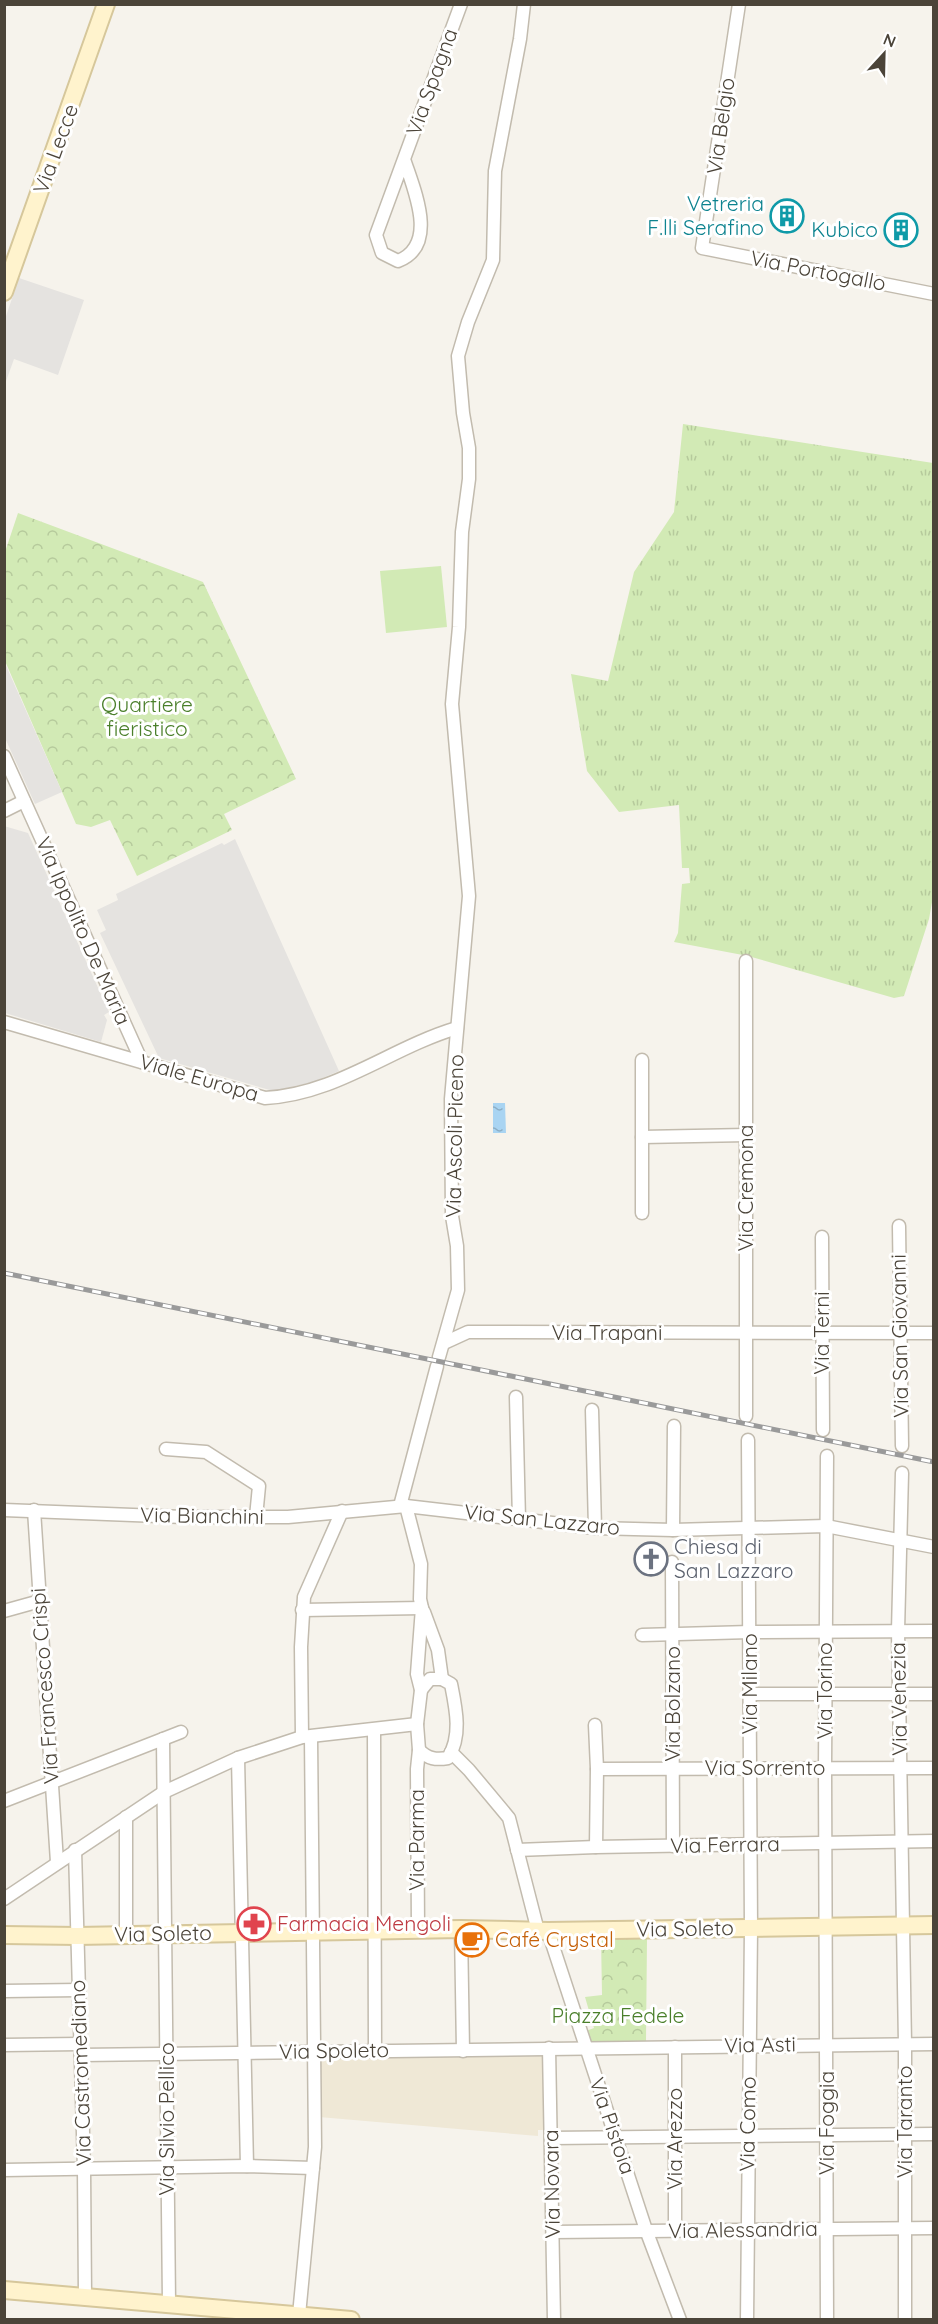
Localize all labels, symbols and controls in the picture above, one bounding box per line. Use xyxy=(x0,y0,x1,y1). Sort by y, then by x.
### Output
north arrow xyxy=(854,24,914,84)
street label: Via Spagna xyxy=(400,25,462,139)
text: N xyxy=(880,29,899,52)
street label: Via Belgio xyxy=(700,76,740,176)
street label: Via Lecce xyxy=(27,100,83,197)
place label: Vetreria F.lli Serafino xyxy=(647,190,764,240)
building icon: Vetreria F.lli Serafino xyxy=(769,198,805,234)
building icon: Kubico xyxy=(883,212,919,248)
place label: Kubico xyxy=(811,216,878,242)
street label: Via Portogallo xyxy=(748,244,888,296)
park label: Quartiere fieristico xyxy=(101,691,193,741)
street label: Via Ippolito De Maria xyxy=(31,832,137,1029)
street label: Viale Europa xyxy=(137,1048,262,1106)
street label: Via Ascoli Piceno xyxy=(440,1054,468,1218)
street label: Via Cremona xyxy=(732,1125,758,1251)
street label: Via San Giovanni xyxy=(885,1254,913,1418)
street label: Via Terni xyxy=(808,1291,834,1375)
street label: Via Trapani xyxy=(552,1319,663,1345)
street label: Via San Lazzaro xyxy=(463,1498,621,1540)
street label: Via Bianchini xyxy=(140,1501,264,1529)
place label: Chiesa di San Lazzaro xyxy=(674,1533,793,1583)
church icon: Chiesa di San Lazzaro xyxy=(633,1541,669,1577)
street label: Via Francesco Crispi xyxy=(24,1587,64,1785)
street label: Via Milano xyxy=(736,1633,762,1735)
street label: Via Torino xyxy=(811,1642,837,1740)
street label: Via Venezia xyxy=(884,1642,912,1756)
street label: Via Bolzano xyxy=(659,1646,685,1762)
street label: Via Sorrento xyxy=(705,1754,825,1780)
street label: Via Parma xyxy=(403,1789,429,1891)
street label: Via Ferrara xyxy=(670,1830,780,1858)
pharmacy icon: Farmacia Mengoli xyxy=(236,1906,272,1942)
place label: Farmacia Mengoli xyxy=(277,1910,451,1936)
street label: Via Soleto xyxy=(636,1914,734,1942)
street label: Via Soleto xyxy=(114,1919,212,1947)
cafe icon: Café Crystal xyxy=(454,1922,490,1958)
place label: Café Crystal xyxy=(495,1926,614,1952)
street label: Via Castromediano xyxy=(64,1979,96,2167)
park label: Piazza Fedele xyxy=(552,2002,684,2028)
street label: Via Asti xyxy=(724,2030,796,2058)
street label: Via Spoleto xyxy=(279,2036,389,2064)
street label: Via Silvio Pellico xyxy=(153,2042,179,2196)
street label: Via Taranto xyxy=(891,2066,917,2178)
street label: Via Foggia xyxy=(813,2071,839,2175)
street label: Via Pistoia xyxy=(584,2074,642,2178)
street label: Via Como xyxy=(733,2076,761,2172)
street label: Via Arezzo xyxy=(661,2088,687,2190)
street label: Via Novara xyxy=(537,2129,565,2239)
street label: Via Alessandria xyxy=(668,2215,818,2243)

